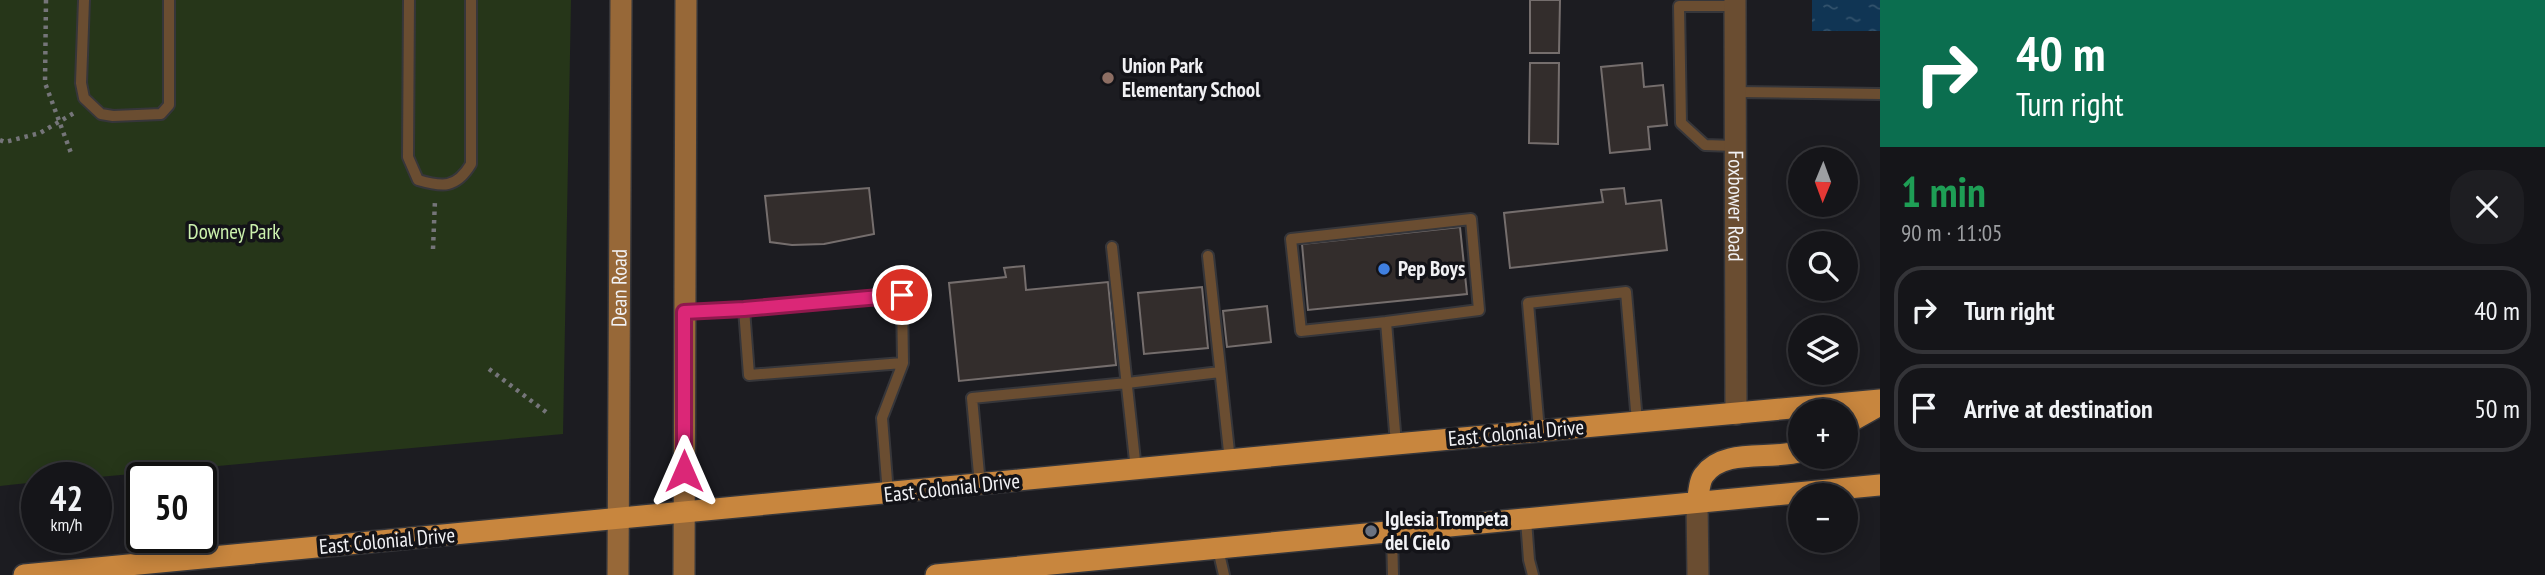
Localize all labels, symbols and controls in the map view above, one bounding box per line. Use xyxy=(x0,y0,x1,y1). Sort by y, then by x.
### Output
text: 40 m xyxy=(2016,21,2105,85)
icon: right xyxy=(1901,28,1992,119)
place label: Union Park Elementary School xyxy=(1122,52,1261,103)
marker: Union Park Elementary School xyxy=(1100,70,1116,86)
text: Turn right xyxy=(2016,83,2124,125)
north arrow xyxy=(1788,147,1858,217)
map controls xyxy=(1788,147,1858,553)
street label: Foxbower Road xyxy=(1722,150,1750,262)
text: 1 min xyxy=(1901,164,1986,219)
button: close xyxy=(2450,170,2524,244)
park label: Downey Park xyxy=(188,218,280,245)
text: 90 m · 11:05 xyxy=(1901,218,2002,247)
button: search xyxy=(1788,231,1858,301)
street label: Dean Road xyxy=(605,249,633,327)
place label: Pep Boys xyxy=(1398,255,1465,282)
marker: Pep Boys xyxy=(1376,261,1392,277)
pin xyxy=(872,265,932,325)
icon: arrive xyxy=(883,276,921,314)
icon: right xyxy=(1905,291,1943,329)
text: Turn right xyxy=(1964,294,2055,327)
text: 40 m xyxy=(2474,294,2520,327)
button: layers xyxy=(1788,315,1858,385)
icon: arrive xyxy=(1905,389,1943,427)
text: Arrive at destination xyxy=(1964,392,2153,425)
text: 50 m xyxy=(2474,392,2520,425)
button: + xyxy=(1788,399,1858,469)
street label: East Colonial Drive xyxy=(1447,413,1585,452)
position arrow xyxy=(647,434,721,508)
speed limit sign: 50 xyxy=(126,462,217,553)
street label: East Colonial Drive xyxy=(883,467,1021,508)
text: 42 xyxy=(50,475,83,521)
button: − xyxy=(1788,483,1858,553)
place label: Iglesia Trompeta del Cielo xyxy=(1385,505,1509,556)
text: km/h xyxy=(51,513,82,536)
street label: East Colonial Drive xyxy=(318,521,456,560)
marker: Iglesia Trompeta del Cielo xyxy=(1363,523,1379,539)

